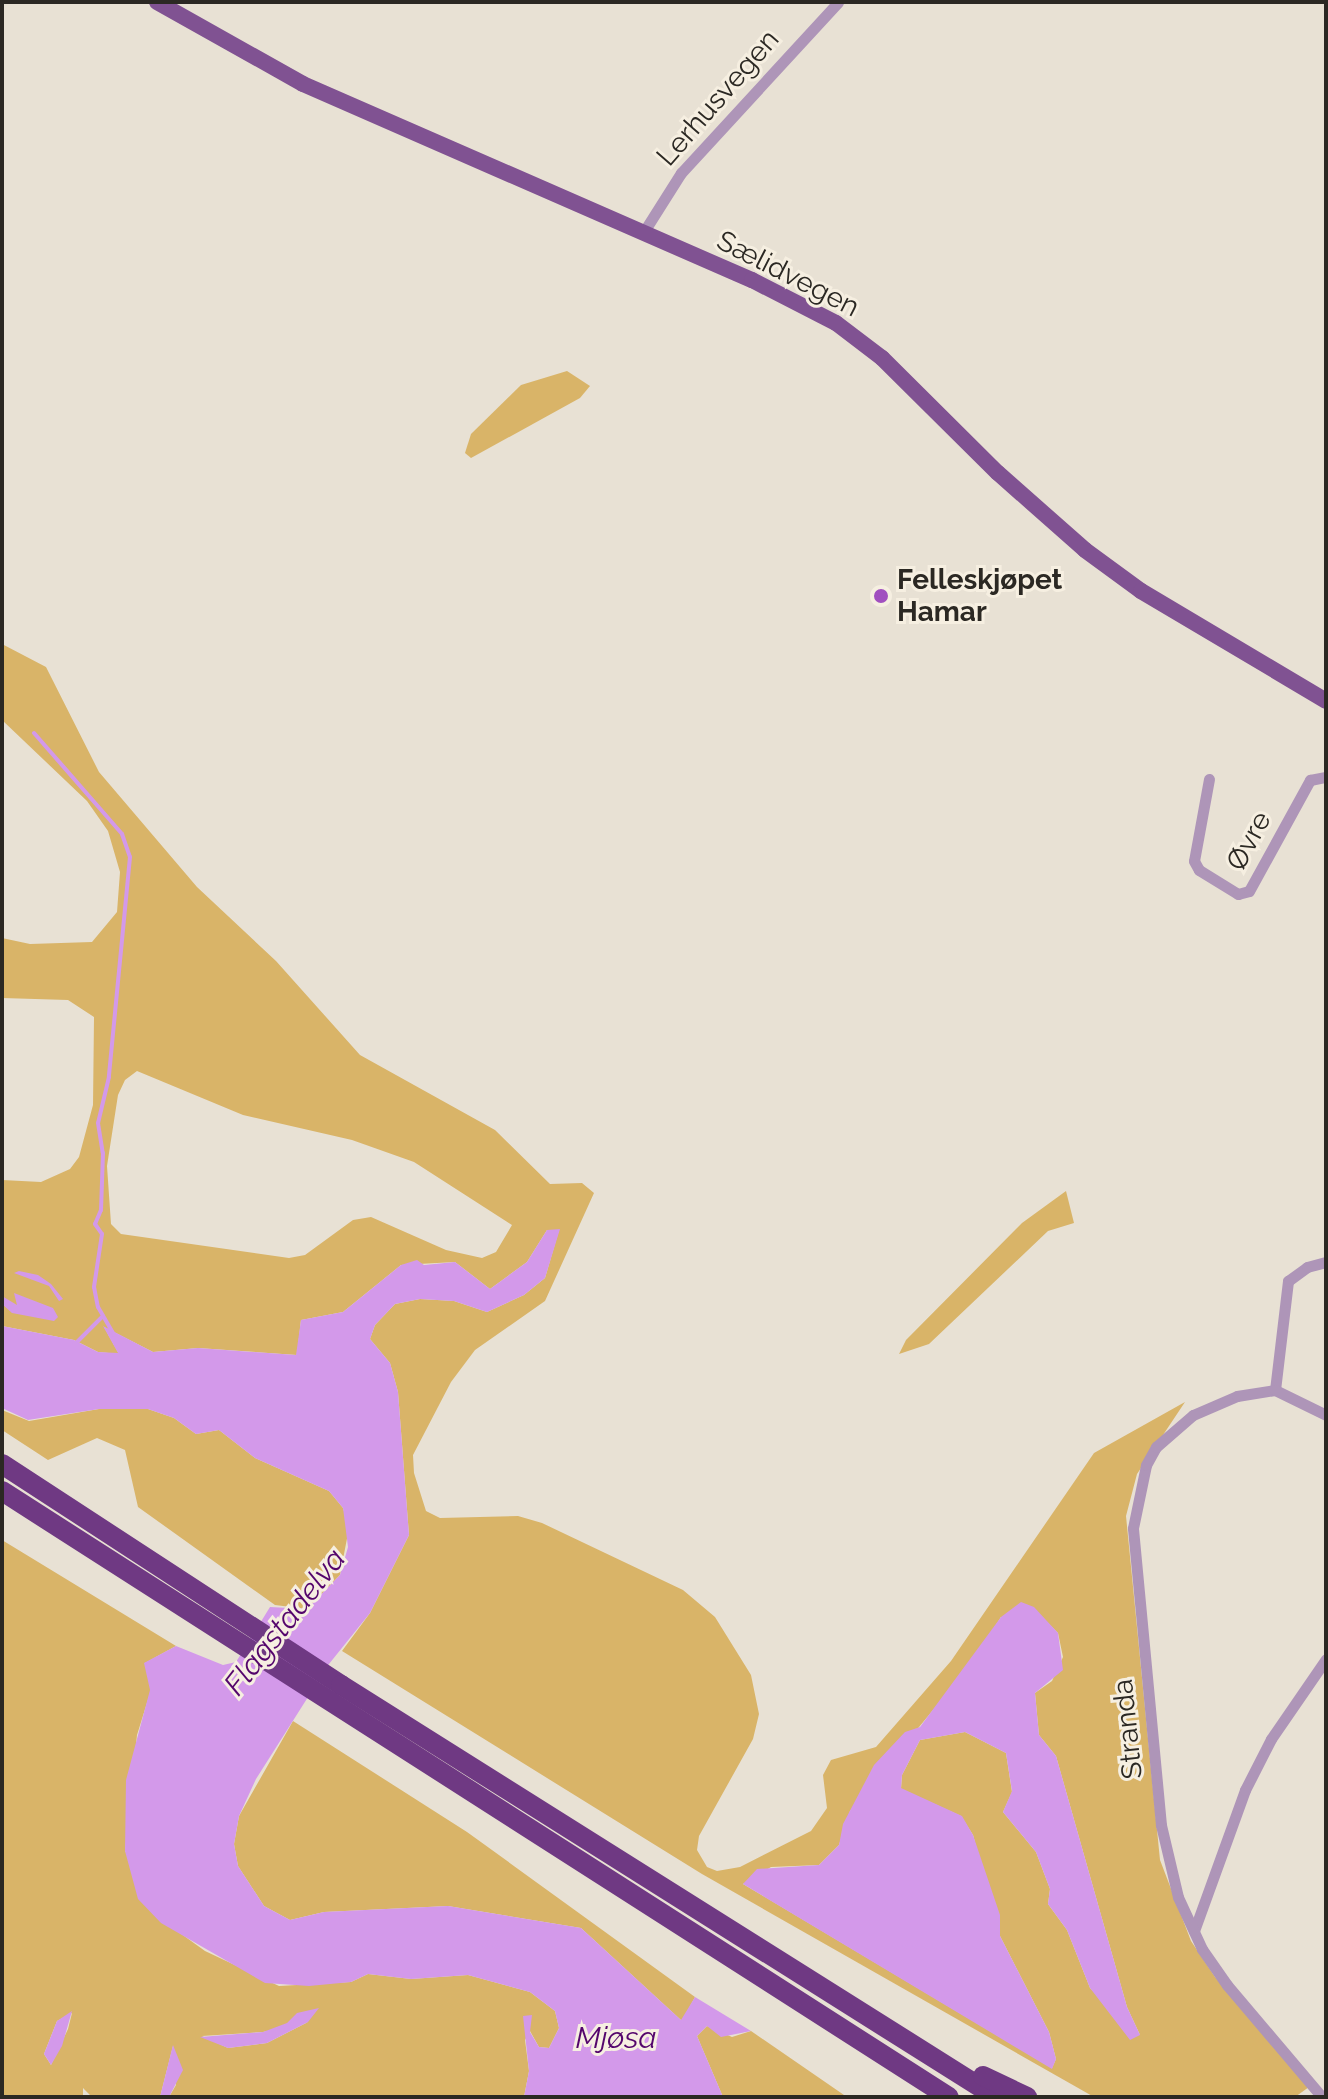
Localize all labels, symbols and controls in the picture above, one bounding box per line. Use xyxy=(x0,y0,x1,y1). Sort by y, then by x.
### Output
street label: Lerhusvegen xyxy=(650,23,786,173)
street label: Sælidvegen xyxy=(711,224,865,324)
place label: Felleskjøpet Hamar xyxy=(897,563,1062,629)
marker: Felleskjøpet Hamar xyxy=(872,587,890,605)
street label: Øvre xyxy=(1220,806,1278,876)
water label: Flagstadelva xyxy=(217,1542,353,1702)
street label: Stranda xyxy=(1106,1677,1150,1781)
water label: Mjøsa xyxy=(576,2020,656,2056)

